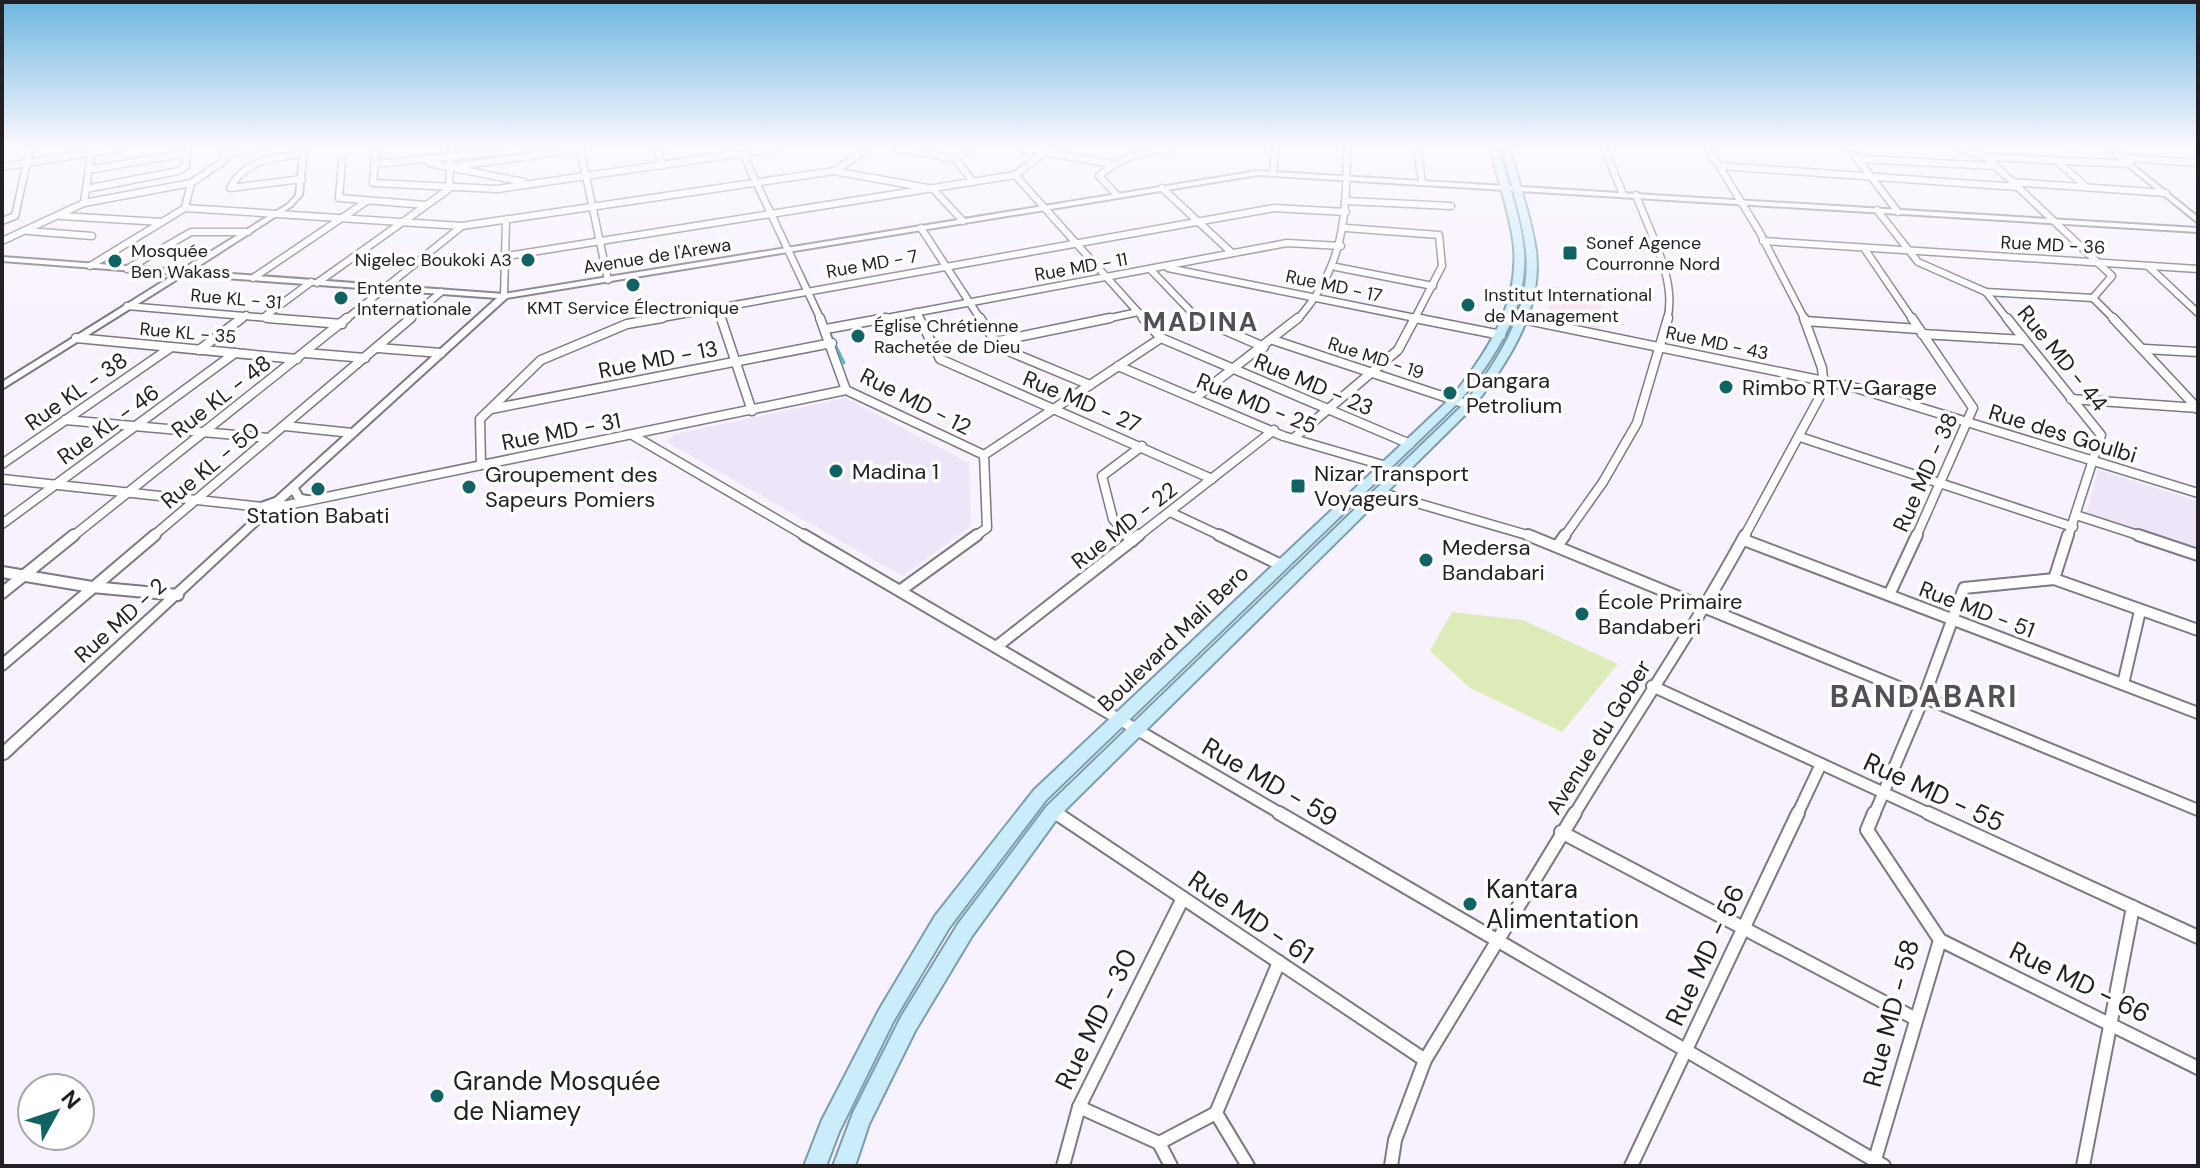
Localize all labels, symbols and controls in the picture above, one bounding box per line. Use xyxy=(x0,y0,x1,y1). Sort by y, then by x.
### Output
street label: Rue MD - 36 xyxy=(2000,230,2106,260)
place label: Sonef Agence Courronne Nord xyxy=(1586,231,1720,276)
street label: Avenue de l'Arewa xyxy=(581,232,733,280)
place label: Mosquée Ben Wakass xyxy=(131,239,230,284)
street label: Rue MD - 7 xyxy=(824,244,920,284)
marker: Sonef Agence Courronne Nord xyxy=(1561,244,1579,262)
street label: Rue MD - 11 xyxy=(1033,247,1129,287)
place label: Nigelec Boukoki A3 xyxy=(355,248,512,272)
marker: Nigelec Boukoki A3 xyxy=(519,251,537,269)
marker: Mosquée Ben Wakass xyxy=(106,252,124,270)
street label: Rue MD - 17 xyxy=(1284,264,1384,308)
place label: Entente Internationale xyxy=(357,276,472,321)
marker: KMT Service Électronique xyxy=(624,276,642,294)
street label: Rue KL - 31 xyxy=(189,283,283,315)
place label: Institut International de Management xyxy=(1484,283,1652,328)
marker: Entente Internationale xyxy=(332,289,350,307)
place label: KMT Service Électronique xyxy=(527,296,739,320)
marker: Institut International de Management xyxy=(1459,296,1477,314)
street label: Rue MD - 44 xyxy=(2011,299,2114,417)
district label: MADINA xyxy=(1143,305,1259,339)
place label: Église Chrétienne Rachetée de Dieu xyxy=(874,314,1020,359)
street label: Rue KL - 35 xyxy=(139,317,237,349)
street label: Rue MD - 43 xyxy=(1663,320,1771,366)
marker: Église Chrétienne Rachetée de Dieu xyxy=(849,327,867,345)
street label: Rue MD - 19 xyxy=(1325,331,1427,385)
street label: Rue MD - 13 xyxy=(596,334,720,385)
street label: Rue KL - 38 xyxy=(19,346,133,437)
street label: Rue MD - 23 xyxy=(1250,346,1378,423)
street label: Rue KL - 48 xyxy=(166,348,277,444)
street label: Rue MD - 12 xyxy=(855,361,976,442)
street label: Rue MD - 27 xyxy=(1018,364,1145,439)
street label: Rue MD - 25 xyxy=(1192,366,1321,441)
place label: Dangara Petrolium xyxy=(1466,366,1562,420)
place label: Rimbo RTV-Garage xyxy=(1742,373,1937,402)
street label: Rue KL - 46 xyxy=(52,378,165,471)
marker: Rimbo RTV-Garage xyxy=(1717,378,1735,396)
marker: Dangara Petrolium xyxy=(1441,384,1459,402)
street label: Rue des Goulbi xyxy=(1985,397,2140,470)
street label: Rue MD - 31 xyxy=(499,406,623,457)
street label: Rue MD - 38 xyxy=(1886,408,1965,536)
street label: Rue KL - 50 xyxy=(155,416,266,515)
place label: Madina 1 xyxy=(852,457,939,486)
place label: Nizar Transport Voyageurs xyxy=(1314,459,1469,513)
place label: Groupement des Sapeurs Pomiers xyxy=(485,460,658,514)
marker: Madina 1 xyxy=(827,462,845,480)
street label: Rue MD - 22 xyxy=(1065,475,1183,576)
marker: Nizar Transport Voyageurs xyxy=(1289,477,1307,495)
marker: Groupement des Sapeurs Pomiers xyxy=(460,478,478,496)
marker: Station Babati xyxy=(309,480,327,498)
place label: Station Babati xyxy=(246,501,390,530)
place label: Medersa Bandabari xyxy=(1442,533,1545,587)
marker: Medersa Bandabari xyxy=(1417,551,1435,569)
street label: Boulevard Mali Bero xyxy=(1092,559,1255,718)
street label: Rue MD - 2 xyxy=(68,571,172,669)
street label: Rue MD - 51 xyxy=(1915,574,2039,645)
place label: École Primaire Bandaberi xyxy=(1598,587,1743,641)
marker: École Primaire Bandaberi xyxy=(1573,605,1591,623)
street label: Avenue du Gober xyxy=(1539,655,1658,820)
district label: BANDABARI xyxy=(1830,677,2018,716)
street label: Rue MD - 59 xyxy=(1196,729,1344,835)
street label: Rue MD - 55 xyxy=(1858,745,2010,839)
street label: Rue MD - 61 xyxy=(1182,863,1320,971)
place label: Kantara Alimentation xyxy=(1486,872,1639,936)
street label: Rue MD - 56 xyxy=(1658,879,1752,1031)
marker: Kantara Alimentation xyxy=(1461,895,1479,913)
street label: Rue MD - 66 xyxy=(2004,933,2156,1031)
street label: Rue MD - 58 xyxy=(1855,935,1927,1091)
street label: Rue MD - 30 xyxy=(1047,943,1145,1095)
place label: Grande Mosquée de Niamey xyxy=(453,1064,660,1128)
north arrow xyxy=(16,1072,96,1152)
text: N xyxy=(55,1084,87,1115)
marker: Grande Mosquée de Niamey xyxy=(428,1087,446,1105)

